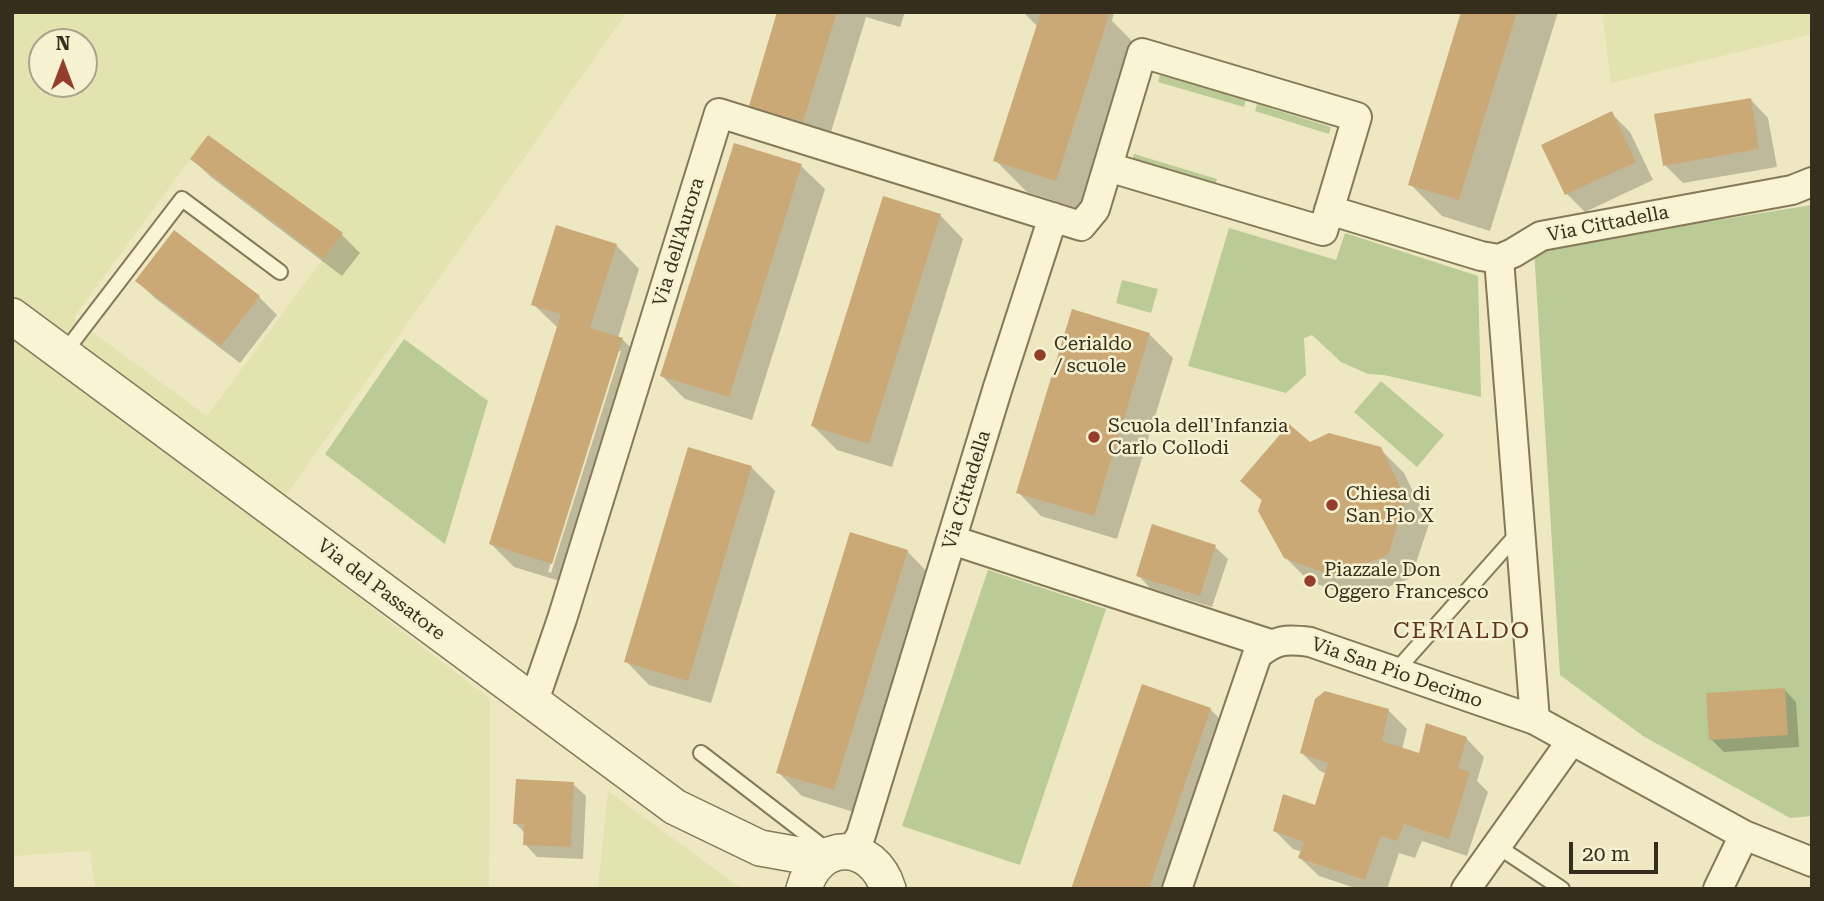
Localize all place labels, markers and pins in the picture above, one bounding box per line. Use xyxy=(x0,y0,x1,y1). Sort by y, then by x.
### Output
place label: Cerialdo / scuole xyxy=(1054,333,1132,377)
marker: Cerialdo / scuole xyxy=(1032,347,1048,363)
place label: Scuola dell'Infanzia Carlo Collodi xyxy=(1108,415,1288,459)
marker: Scuola dell'Infanzia Carlo Collodi xyxy=(1086,429,1102,445)
place label: Chiesa di San Pio X xyxy=(1346,483,1434,527)
marker: Chiesa di San Pio X xyxy=(1324,497,1340,513)
place label: Piazzale Don Oggero Francesco xyxy=(1324,559,1489,603)
marker: Piazzale Don Oggero Francesco xyxy=(1302,573,1318,589)

